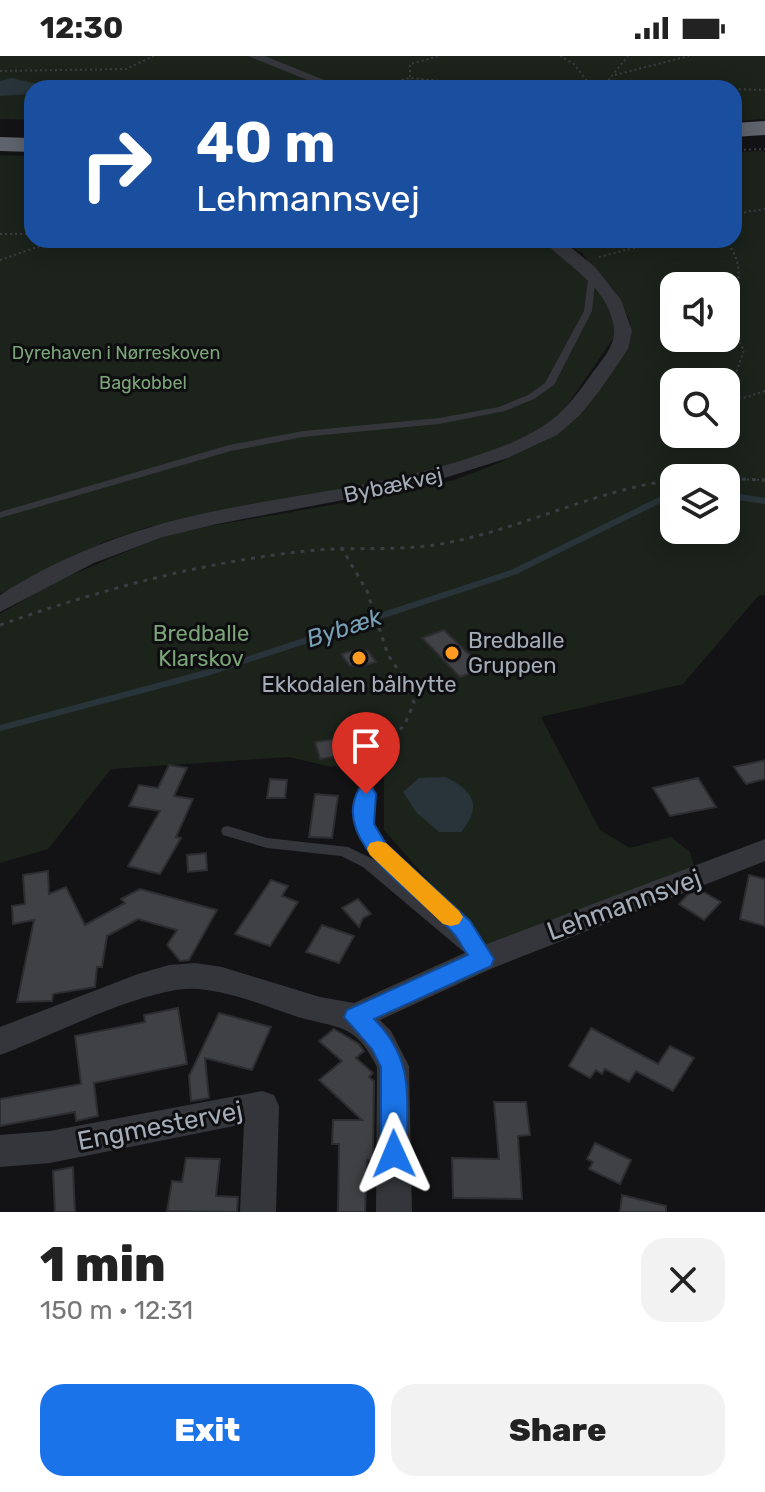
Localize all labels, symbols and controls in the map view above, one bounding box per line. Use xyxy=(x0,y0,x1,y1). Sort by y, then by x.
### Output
text: 12:30 xyxy=(40,10,123,46)
text: 40 m xyxy=(196,110,336,176)
icon: right xyxy=(64,112,168,216)
text: Lehmannsvej xyxy=(196,177,420,220)
map controls xyxy=(660,272,740,544)
button: sound xyxy=(660,272,740,352)
park label: Dyrehaven i Nørreskoven xyxy=(12,342,220,364)
button: search xyxy=(660,368,740,448)
park label: Bagkobbel xyxy=(99,372,187,394)
street label: Bybækvej xyxy=(341,461,445,509)
button: layers xyxy=(660,464,740,544)
water label: Bybæk xyxy=(303,603,386,653)
park label: Bredballe Klarskov xyxy=(153,620,249,672)
place label: Bredballe Gruppen xyxy=(468,627,565,679)
marker: Bredballe Gruppen xyxy=(443,644,461,662)
marker: Ekkodalen bålhytte xyxy=(350,649,368,667)
place label: Ekkodalen bålhytte xyxy=(261,671,457,698)
pin xyxy=(332,712,400,794)
icon: arrive xyxy=(344,724,388,768)
street label: Lehmannsvej xyxy=(543,863,705,947)
street label: Engmestervej xyxy=(75,1095,245,1157)
position arrow xyxy=(352,1112,436,1196)
text: 1 min xyxy=(40,1236,166,1293)
button: close xyxy=(641,1238,725,1322)
text: 150 m · 12:31 xyxy=(40,1295,193,1326)
button: Exit xyxy=(40,1384,375,1476)
button: Share xyxy=(391,1384,725,1476)

